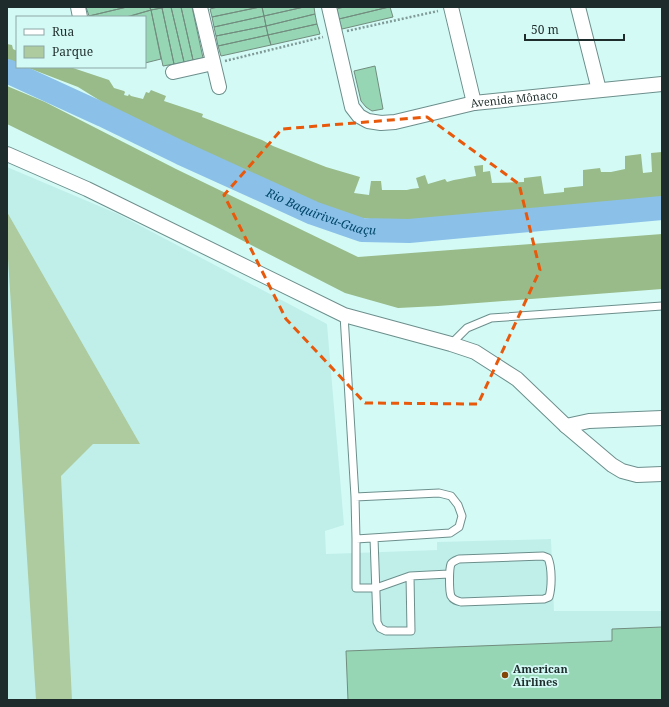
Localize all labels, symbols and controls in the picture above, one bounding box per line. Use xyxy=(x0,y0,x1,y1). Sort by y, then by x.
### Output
legend xyxy=(16,16,146,68)
scale bar xyxy=(525,16,624,42)
text: 50 m xyxy=(531,21,559,38)
text: Rua xyxy=(52,23,74,40)
text: Parque xyxy=(52,43,93,60)
street label: Avenida Mônaco xyxy=(469,87,558,111)
water label: Rio Baquirivu-Guaçu xyxy=(263,183,376,238)
place label: American Airlines xyxy=(513,661,568,689)
marker: American Airlines xyxy=(500,670,510,680)

